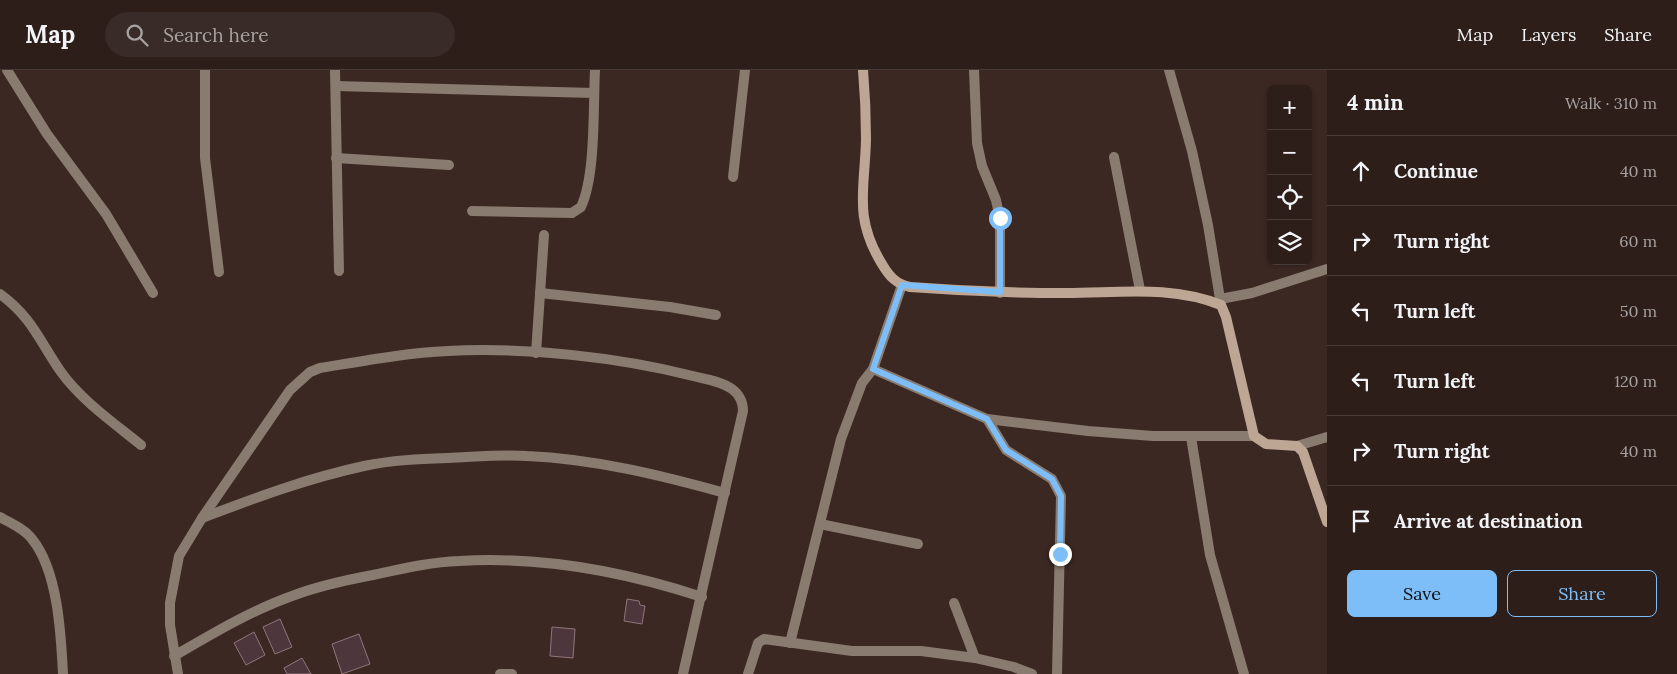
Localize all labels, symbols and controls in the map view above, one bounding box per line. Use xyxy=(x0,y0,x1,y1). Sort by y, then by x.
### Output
search box xyxy=(105,12,455,57)
text: Map xyxy=(25,19,75,50)
icon: search xyxy=(123,21,151,49)
text: Search here xyxy=(163,23,269,47)
text: Map xyxy=(1457,23,1493,46)
text: Layers xyxy=(1521,23,1576,46)
text: Share xyxy=(1604,23,1652,46)
map controls xyxy=(1267,85,1312,265)
button: + xyxy=(1267,85,1312,130)
text: 4 min xyxy=(1347,89,1404,116)
text: Walk · 310 m xyxy=(1565,93,1657,113)
button: − xyxy=(1267,130,1312,175)
icon: ahead xyxy=(1347,157,1375,185)
text: Continue xyxy=(1394,159,1478,183)
text: 40 m xyxy=(1620,161,1657,181)
button: locate xyxy=(1267,175,1312,220)
route start xyxy=(989,207,1012,230)
button: layers xyxy=(1267,220,1312,265)
icon: right xyxy=(1347,227,1375,255)
text: Turn right xyxy=(1394,229,1490,253)
text: 60 m xyxy=(1619,231,1657,251)
icon: left xyxy=(1347,297,1375,325)
text: Turn left xyxy=(1394,299,1475,323)
text: 50 m xyxy=(1620,301,1657,321)
icon: left xyxy=(1347,367,1375,395)
text: Turn left xyxy=(1394,369,1475,393)
text: 120 m xyxy=(1614,371,1657,391)
icon: right xyxy=(1347,437,1375,465)
text: Turn right xyxy=(1394,439,1490,463)
text: 40 m xyxy=(1620,441,1657,461)
icon: arrive xyxy=(1347,507,1375,535)
text: Arrive at destination xyxy=(1394,509,1583,533)
route end xyxy=(1049,543,1072,566)
button: Save xyxy=(1347,570,1497,617)
button: Share xyxy=(1507,570,1657,617)

